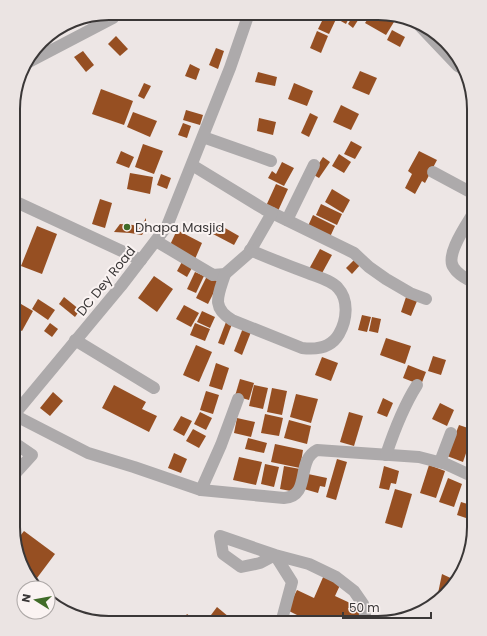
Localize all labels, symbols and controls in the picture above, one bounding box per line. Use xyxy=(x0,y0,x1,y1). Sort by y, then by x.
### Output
place label: Dhapa Masjid xyxy=(135,218,224,237)
marker: Dhapa Masjid xyxy=(122,222,132,232)
street label: DC Dey Road xyxy=(72,242,140,320)
north arrow xyxy=(16,580,56,620)
text: N xyxy=(18,593,35,604)
scale bar xyxy=(343,594,431,620)
text: 50 m xyxy=(349,599,380,616)

